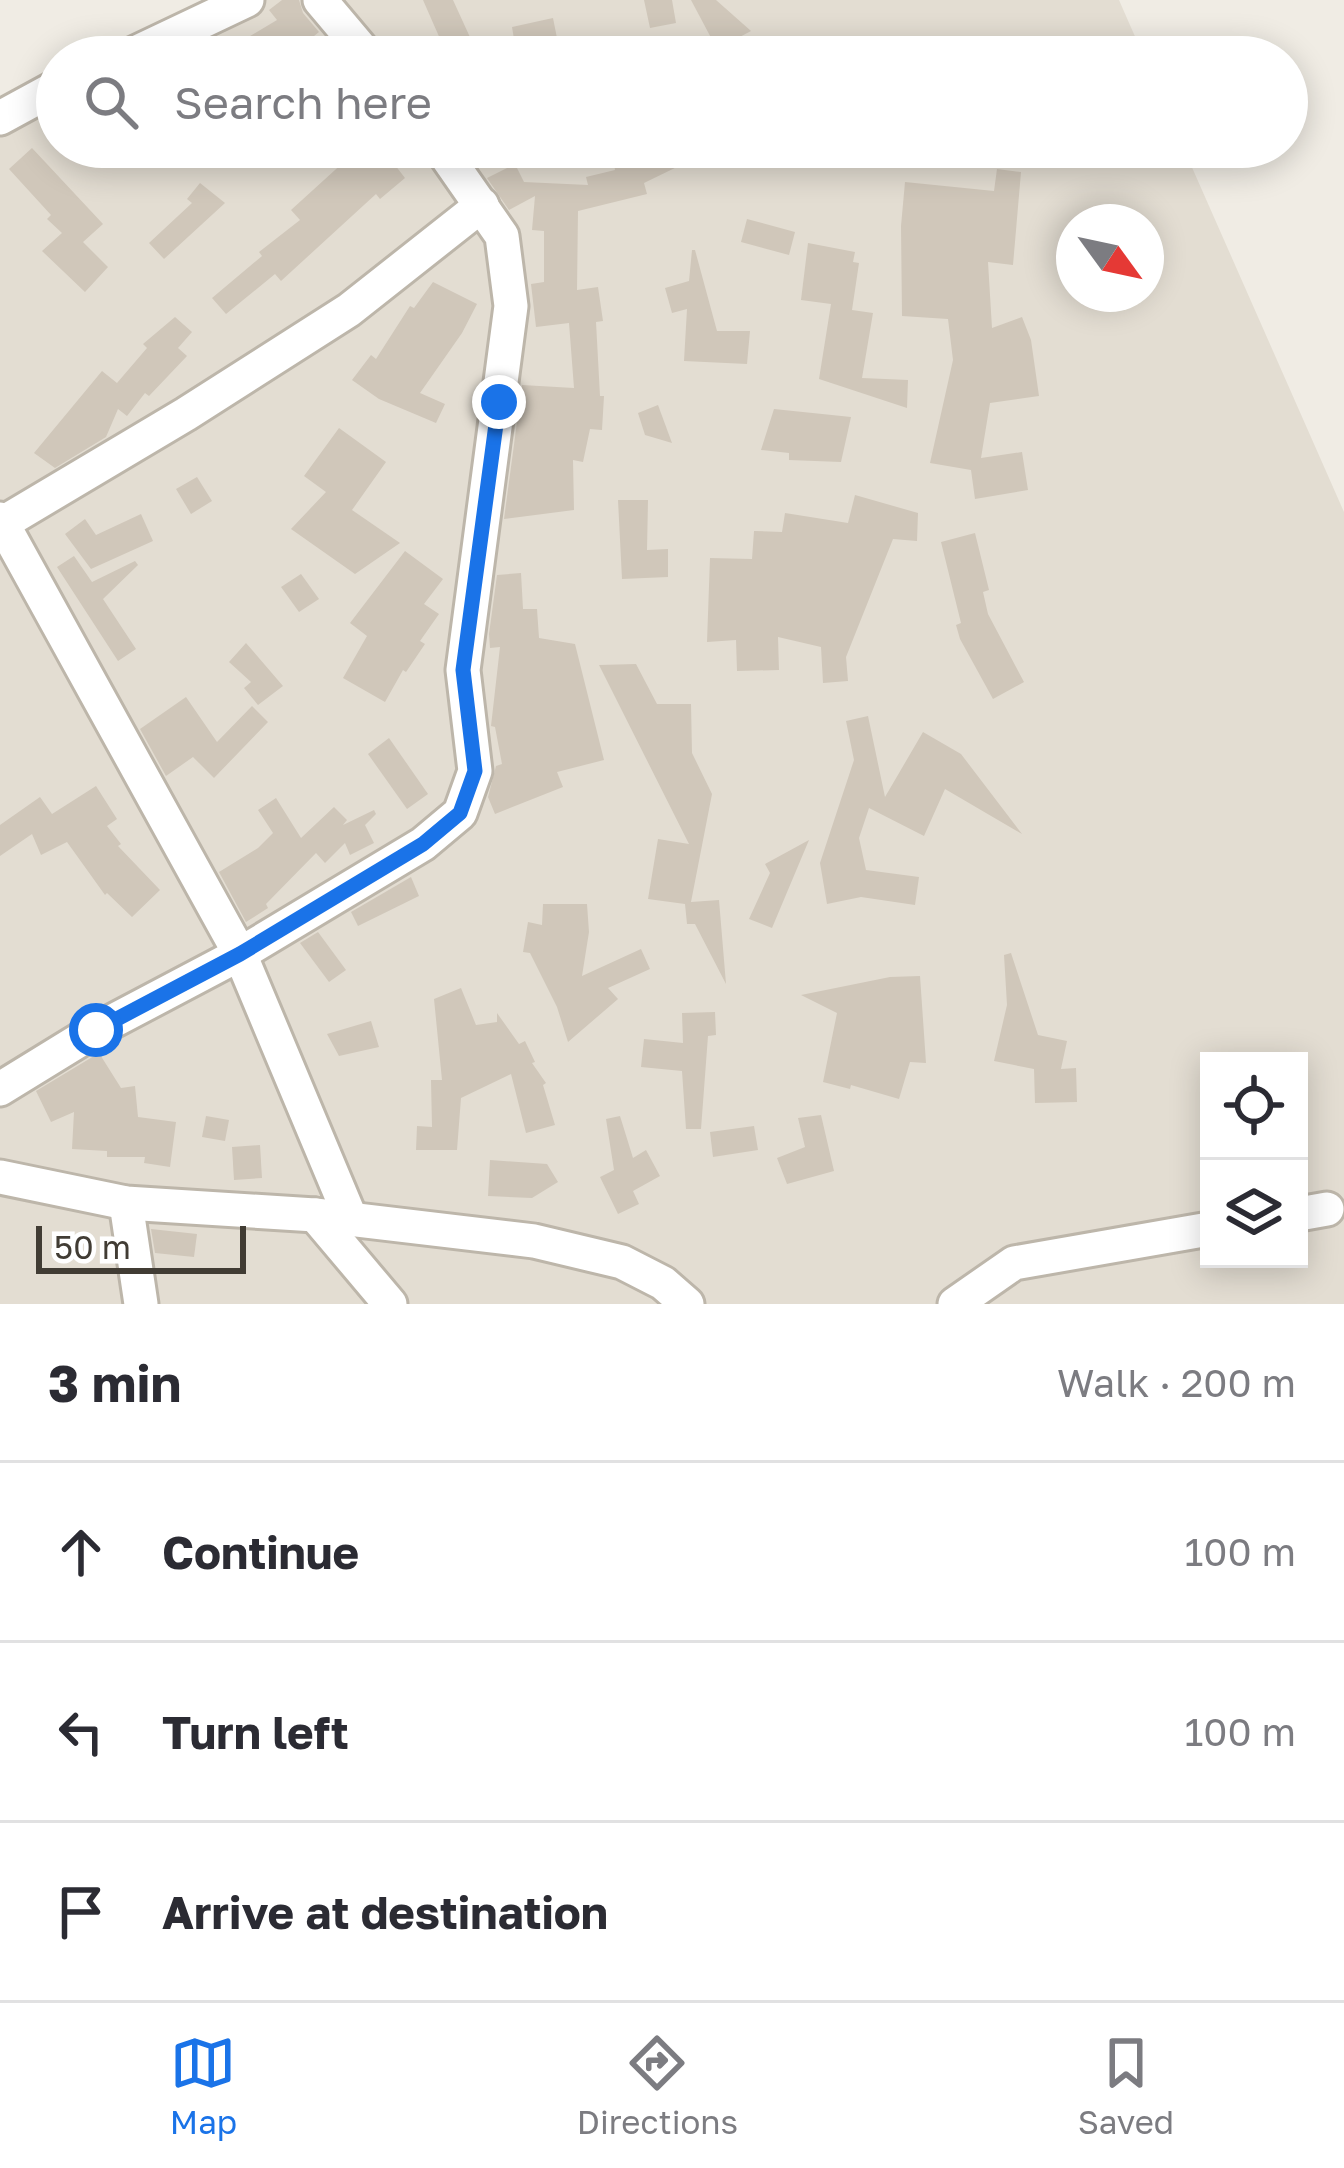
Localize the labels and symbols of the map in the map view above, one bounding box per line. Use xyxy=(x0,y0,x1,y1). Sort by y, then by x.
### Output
north arrow xyxy=(1056,204,1164,312)
route end xyxy=(472,375,526,429)
route start xyxy=(69,1003,123,1057)
scale bar xyxy=(36,1220,246,1273)

